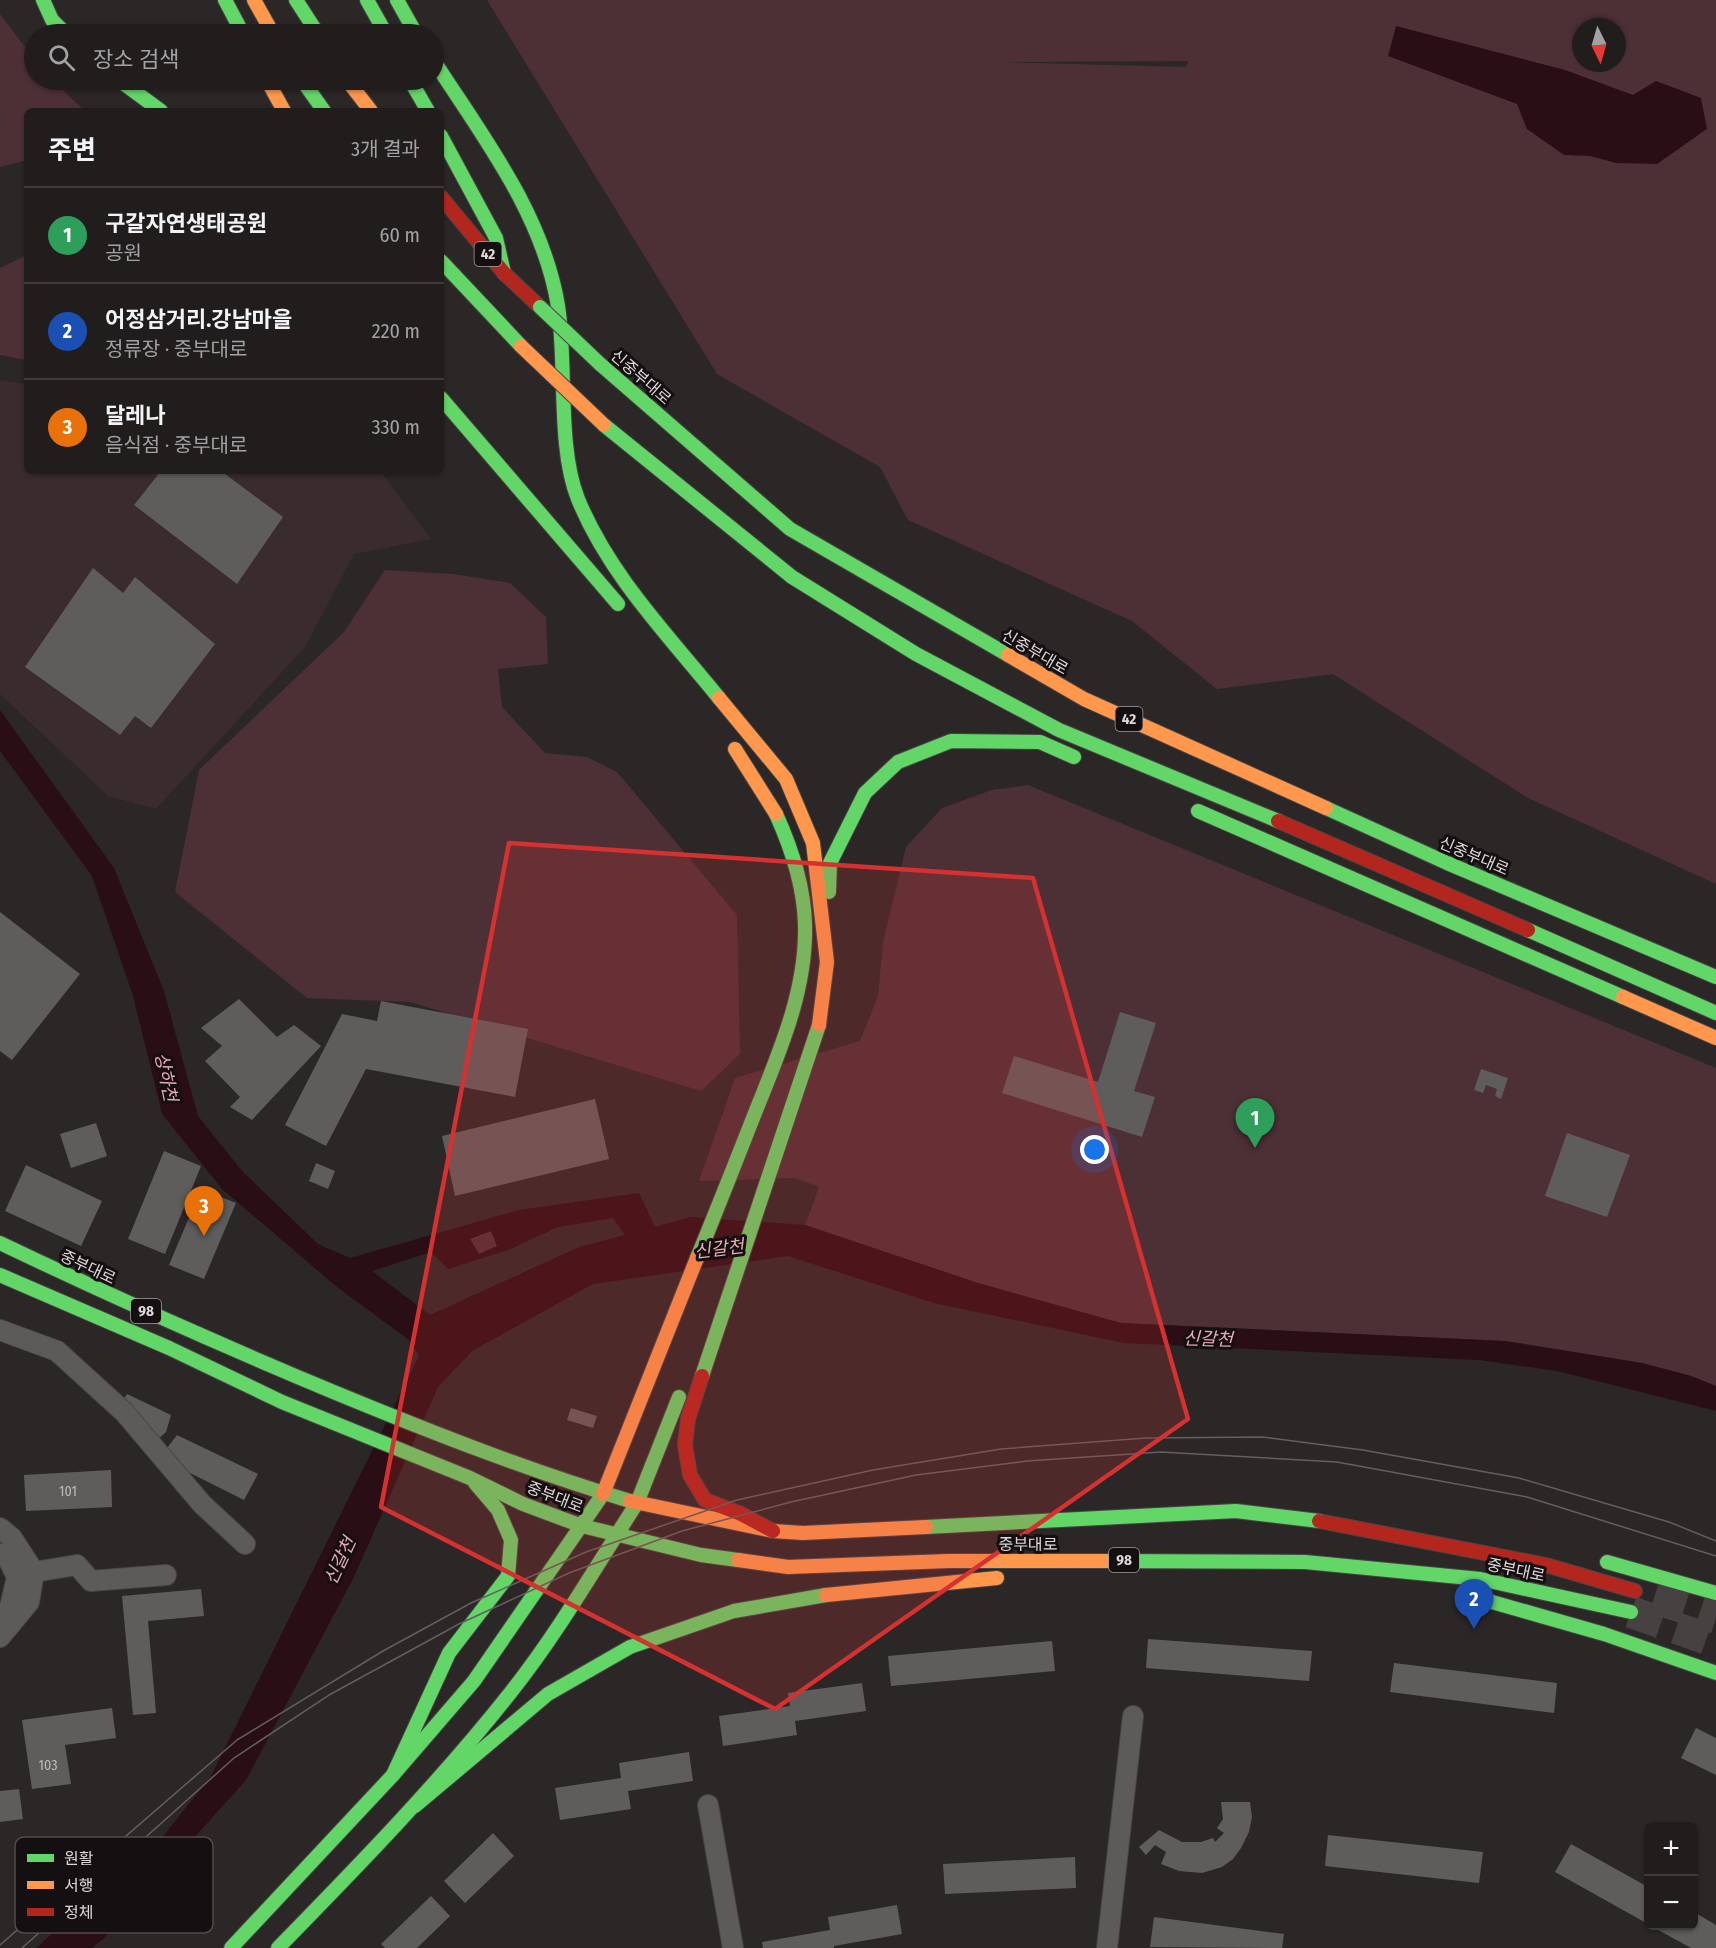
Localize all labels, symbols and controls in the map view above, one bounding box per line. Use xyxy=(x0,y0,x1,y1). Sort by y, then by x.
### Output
north arrow xyxy=(1572,18,1626,72)
search box xyxy=(24,24,444,90)
icon: search xyxy=(45,41,78,74)
text: 장소 검색 xyxy=(93,46,179,73)
text: 주변 xyxy=(48,135,96,166)
text: 3개 결과 xyxy=(351,137,420,161)
text: 구갈자연생태공원 xyxy=(105,210,267,237)
text: 1 xyxy=(63,223,72,247)
text: 60 m xyxy=(380,223,420,247)
text: 공원 xyxy=(105,241,142,265)
road number: 42 xyxy=(474,242,502,266)
text: 어정삼거리.강남마을 xyxy=(105,306,292,333)
text: 2 xyxy=(63,319,72,343)
text: 220 m xyxy=(372,319,420,343)
text: 정류장 · 중부대로 xyxy=(105,337,247,361)
street label: 신중부대로 xyxy=(607,346,675,408)
text: 달레나 xyxy=(105,402,166,429)
text: 3 xyxy=(63,415,72,439)
text: 330 m xyxy=(371,415,420,439)
text: 음식점 · 중부대로 xyxy=(105,433,247,457)
street label: 신중부대로 xyxy=(998,625,1072,679)
road number: 42 xyxy=(1116,707,1142,731)
street label: 신중부대로 xyxy=(1436,833,1512,879)
water label: 상하천 xyxy=(150,1050,182,1106)
pin: 1 xyxy=(1236,1098,1274,1148)
your location xyxy=(1080,1135,1109,1164)
pin: 3 xyxy=(184,1186,224,1236)
water label: 신갈천 xyxy=(693,1235,747,1263)
street label: 중부대로 xyxy=(57,1246,119,1288)
road number: 98 xyxy=(131,1299,161,1323)
water label: 신갈천 xyxy=(1183,1327,1236,1351)
street label: 중부대로 xyxy=(524,1478,586,1517)
house number: 101 xyxy=(59,1483,77,1500)
water label: 신갈천 xyxy=(320,1532,361,1588)
street label: 중부대로 xyxy=(999,1535,1058,1554)
road number: 98 xyxy=(1109,1548,1139,1572)
street label: 중부대로 xyxy=(1485,1555,1547,1585)
pin: 2 xyxy=(1454,1580,1494,1629)
house number: 103 xyxy=(39,1757,57,1774)
map controls xyxy=(1644,1822,1698,1930)
button: + xyxy=(1644,1822,1698,1876)
legend xyxy=(15,1837,213,1933)
text: 원활 xyxy=(64,1849,94,1868)
text: 서행 xyxy=(64,1876,93,1895)
button: − xyxy=(1644,1876,1698,1930)
text: 정체 xyxy=(64,1903,93,1922)

